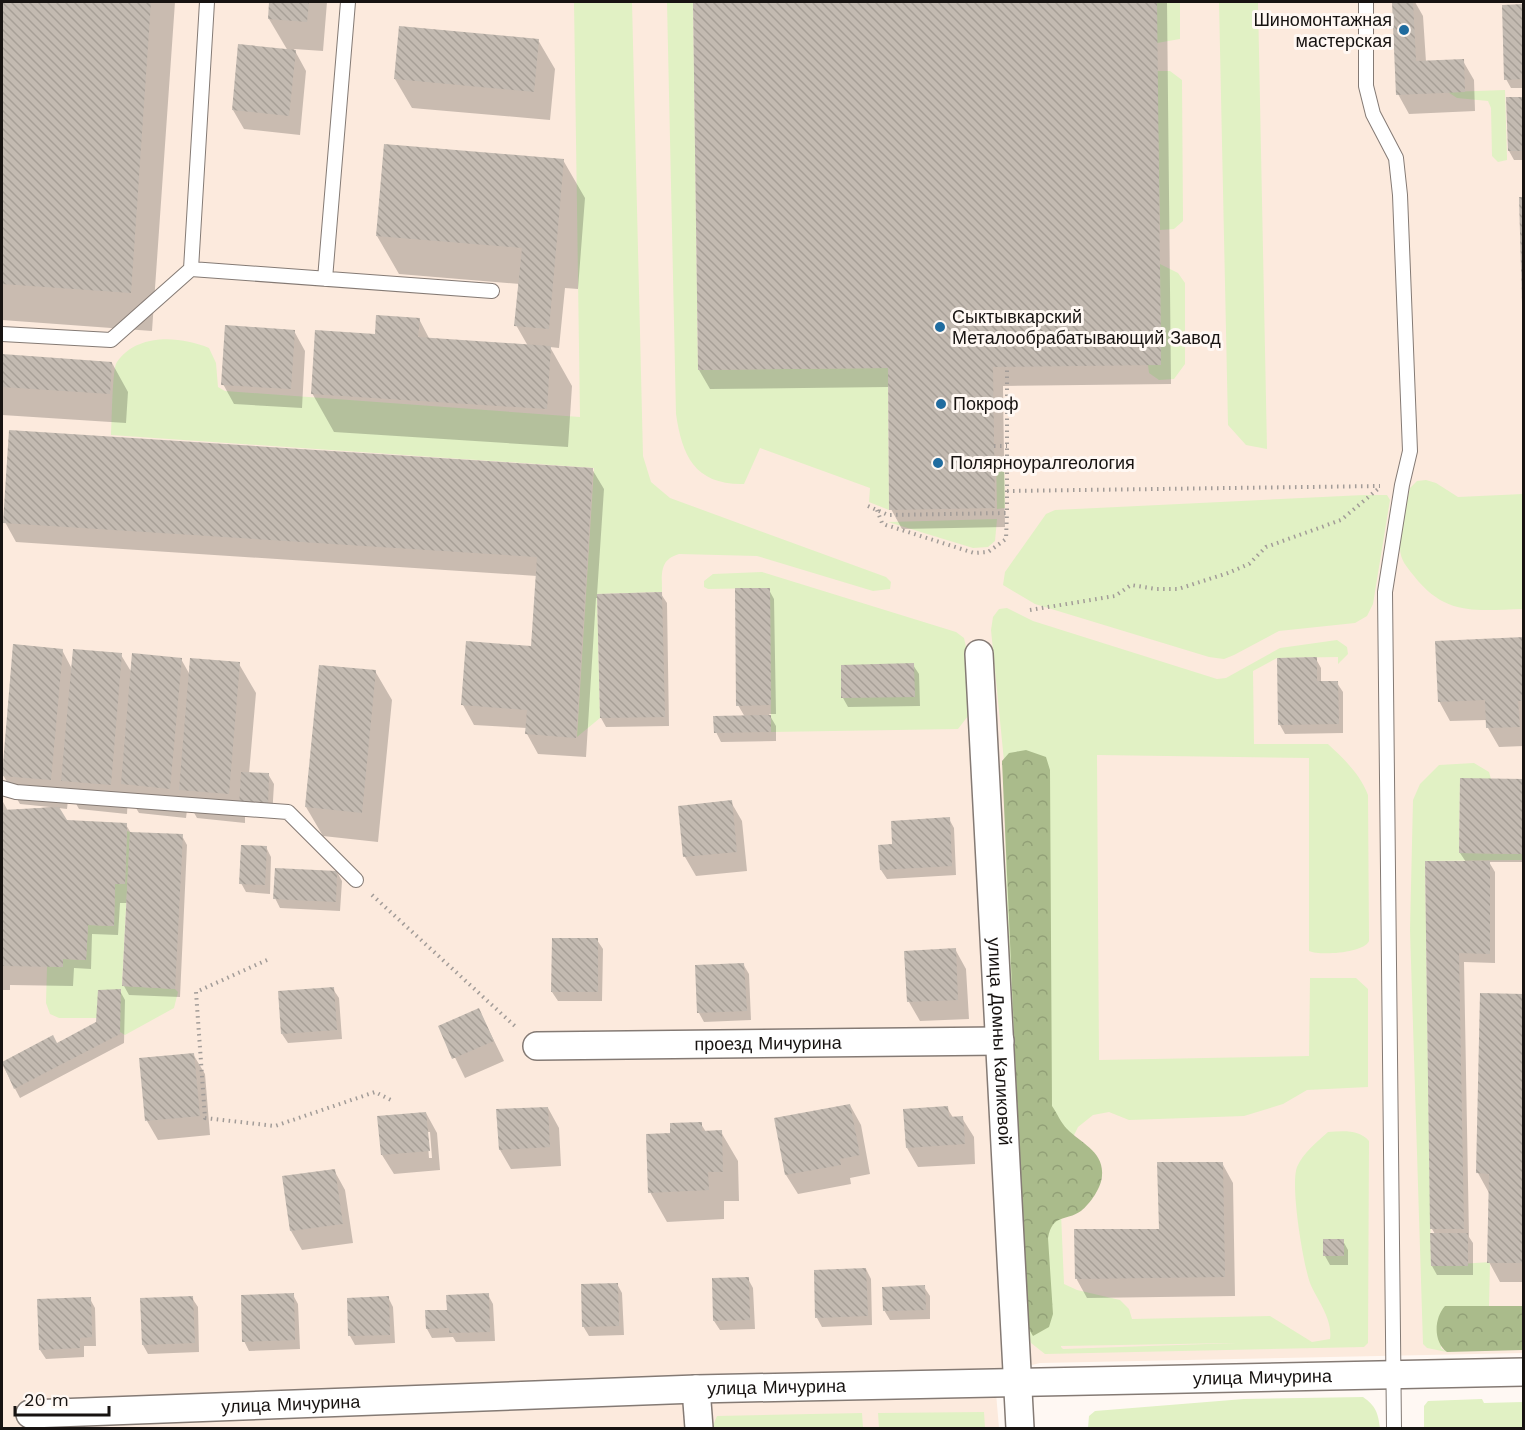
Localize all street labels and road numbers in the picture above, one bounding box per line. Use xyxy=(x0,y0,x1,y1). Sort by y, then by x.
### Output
street label: улица Домны Каликовой xyxy=(984,937,1016,1146)
street label: проезд Мичурина xyxy=(694,1032,843,1054)
street label: улица Мичурина xyxy=(1193,1365,1333,1389)
street label: улица Мичурина xyxy=(707,1375,847,1399)
street label: улица Мичурина xyxy=(221,1391,362,1417)

